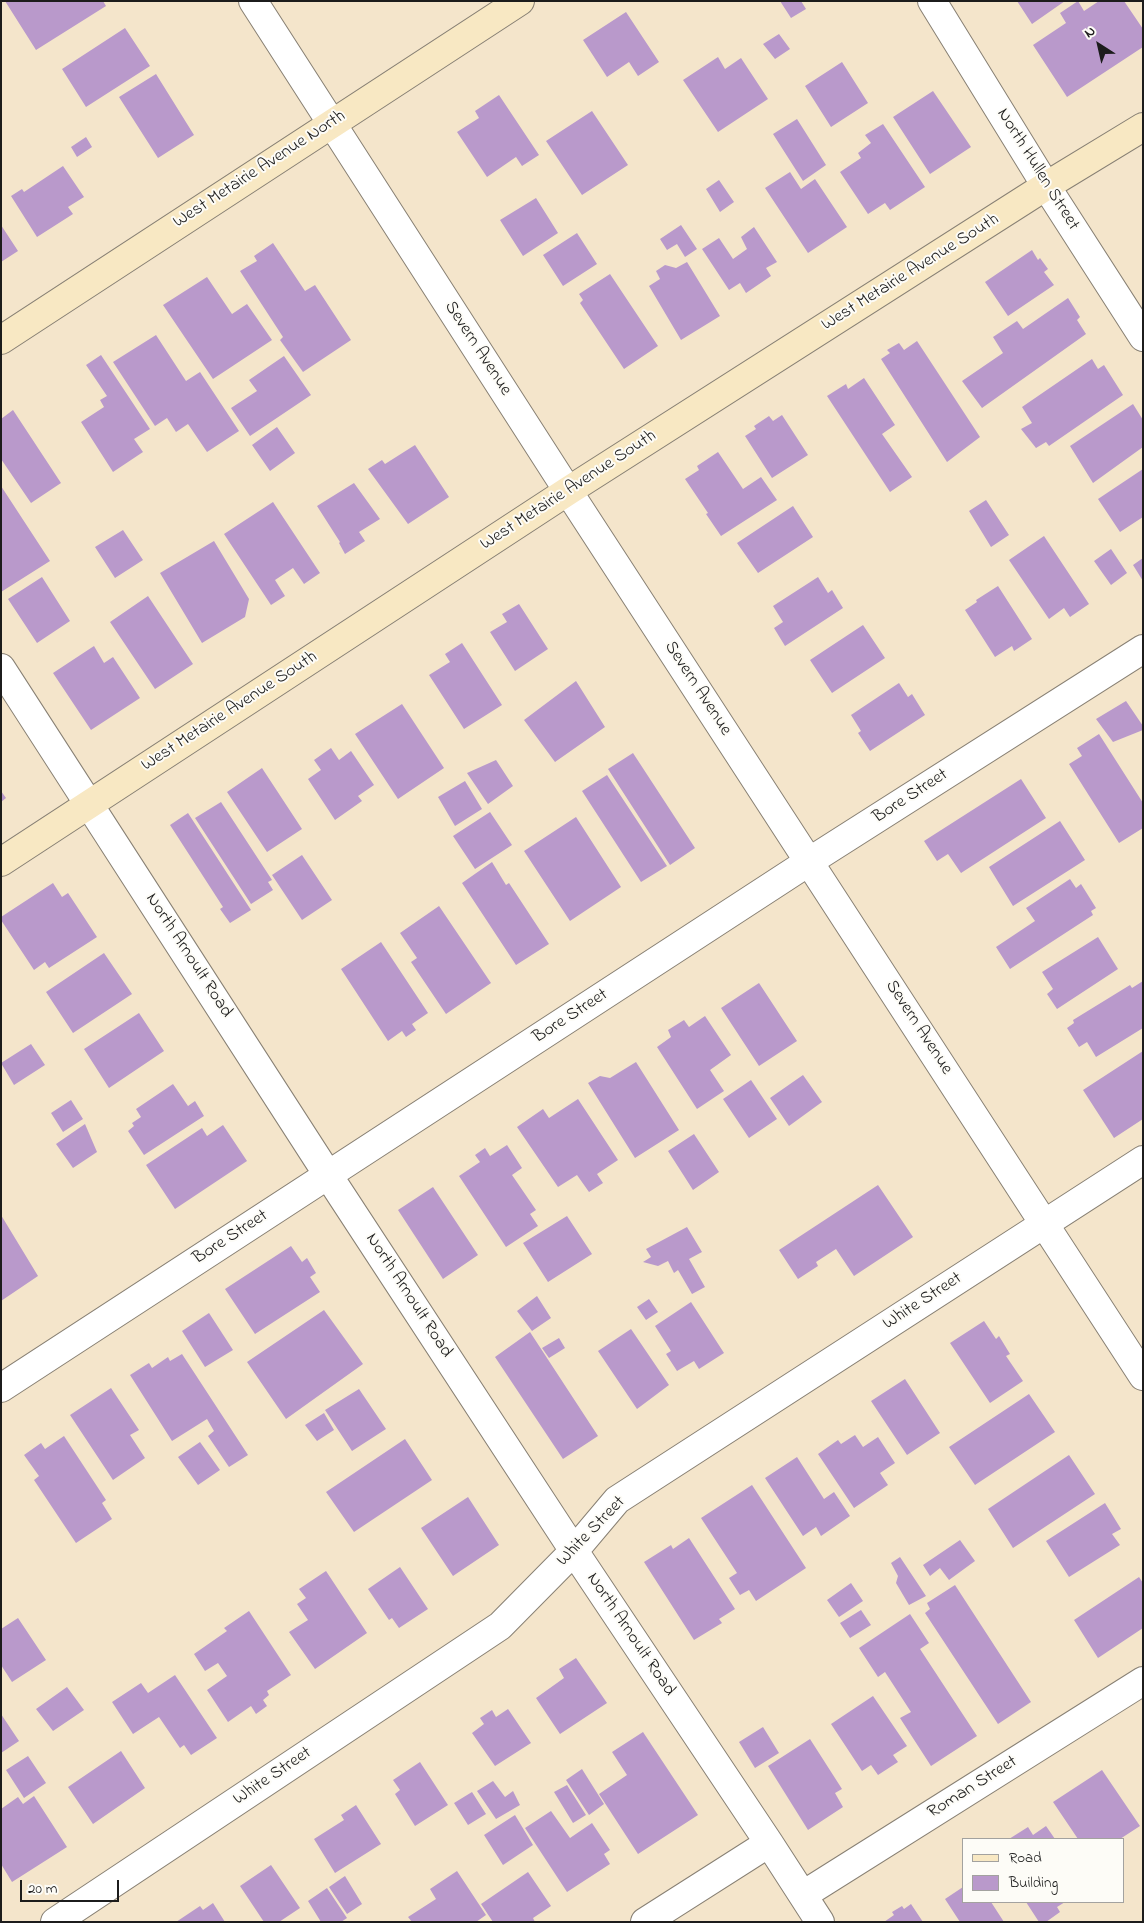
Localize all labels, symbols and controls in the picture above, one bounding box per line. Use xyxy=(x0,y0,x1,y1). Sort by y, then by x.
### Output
north arrow xyxy=(1074,20,1124,70)
text: N xyxy=(1080,21,1100,44)
street label: North Hullen Street xyxy=(991,105,1083,235)
street label: West Metairie Avenue North xyxy=(170,106,350,234)
street label: West Metairie Avenue South xyxy=(818,209,1004,337)
street label: Severn Avenue xyxy=(439,298,515,400)
street label: West Metairie Avenue South xyxy=(477,426,661,556)
street label: Severn Avenue xyxy=(659,638,735,740)
street label: West Metairie Avenue South xyxy=(138,647,322,777)
street label: Bore Street xyxy=(869,765,953,829)
street label: North Arnoult Road xyxy=(140,890,236,1022)
street label: Severn Avenue xyxy=(880,977,956,1079)
street label: Bore Street xyxy=(529,985,613,1049)
street label: Bore Street xyxy=(189,1206,273,1270)
street label: North Arnoult Road xyxy=(360,1230,456,1362)
street label: White Street xyxy=(879,1269,967,1335)
street label: White Street xyxy=(553,1492,631,1572)
street label: North Arnoult Road xyxy=(581,1569,679,1701)
street label: White Street xyxy=(230,1743,316,1811)
street label: Roman Street xyxy=(924,1752,1022,1824)
legend xyxy=(962,1838,1124,1903)
text: Road xyxy=(1009,1847,1042,1869)
scale bar xyxy=(22,1870,121,1902)
text: Building xyxy=(1009,1872,1058,1894)
text: 20 m xyxy=(28,1878,57,1900)

